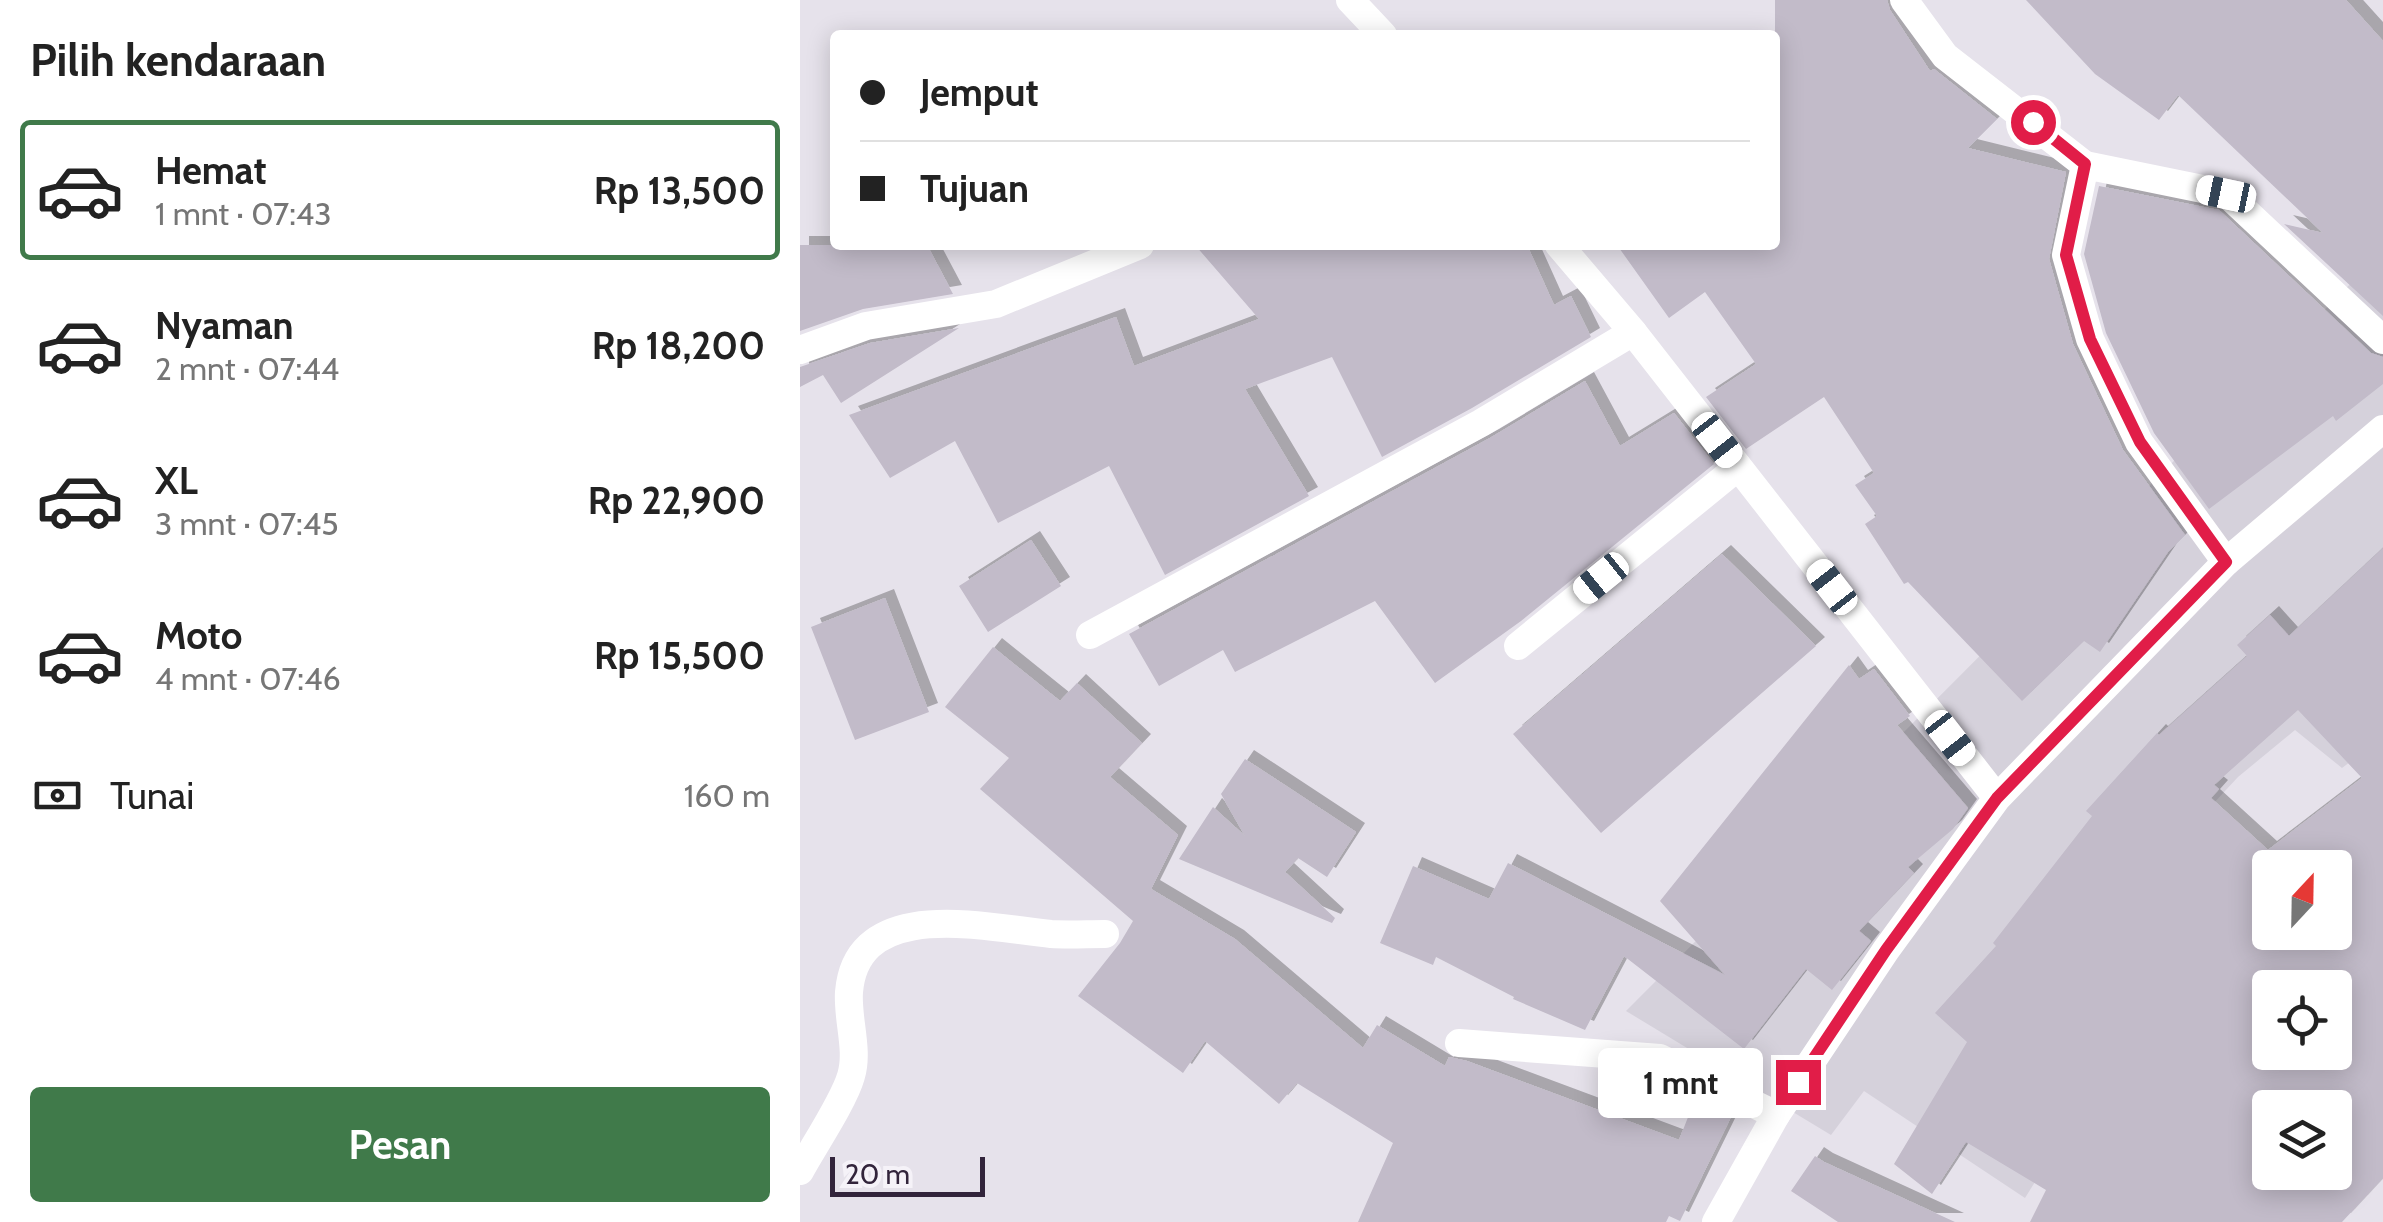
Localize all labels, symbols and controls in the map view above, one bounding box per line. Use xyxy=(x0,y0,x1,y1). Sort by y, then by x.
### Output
text: Pilih kendaraan xyxy=(30,33,326,87)
text: Jemput xyxy=(920,69,1039,116)
route start xyxy=(2011,100,2056,145)
icon: car xyxy=(35,145,125,235)
text: Hemat xyxy=(155,147,267,194)
text: Tujuan xyxy=(920,165,1029,212)
text: Rp 13,500 xyxy=(594,167,765,214)
car xyxy=(2194,173,2258,215)
text: 1 mnt · 07:43 xyxy=(155,194,332,233)
icon: car xyxy=(35,300,125,390)
text: Nyaman xyxy=(155,302,294,349)
text: Rp 18,200 xyxy=(592,322,765,369)
text: 2 mnt · 07:44 xyxy=(155,349,339,388)
car xyxy=(1687,407,1747,473)
icon: car xyxy=(35,455,125,545)
text: XL xyxy=(155,457,198,504)
text: Rp 22,900 xyxy=(588,477,765,524)
text: 3 mnt · 07:45 xyxy=(155,504,339,543)
car xyxy=(1568,547,1634,609)
car xyxy=(1802,554,1862,620)
icon: car xyxy=(35,610,125,700)
text: Moto xyxy=(155,612,242,659)
text: Rp 15,500 xyxy=(594,632,765,679)
text: 4 mnt · 07:46 xyxy=(155,659,341,698)
car xyxy=(1920,705,1980,771)
icon: cash xyxy=(30,768,85,823)
text: Tunai xyxy=(110,772,194,819)
text: 160 m xyxy=(684,776,770,815)
north arrow xyxy=(2252,850,2352,950)
map controls xyxy=(2252,850,2352,1190)
button: locate xyxy=(2252,970,2352,1070)
callout: 1 mnt xyxy=(1598,1047,1763,1117)
route end xyxy=(1776,1060,1821,1105)
text: 1 mnt xyxy=(1643,1063,1718,1102)
button: Pesan xyxy=(30,1087,770,1202)
button: layers xyxy=(2252,1090,2352,1190)
scale bar xyxy=(830,1152,985,1196)
text: 20 m xyxy=(845,1157,910,1191)

